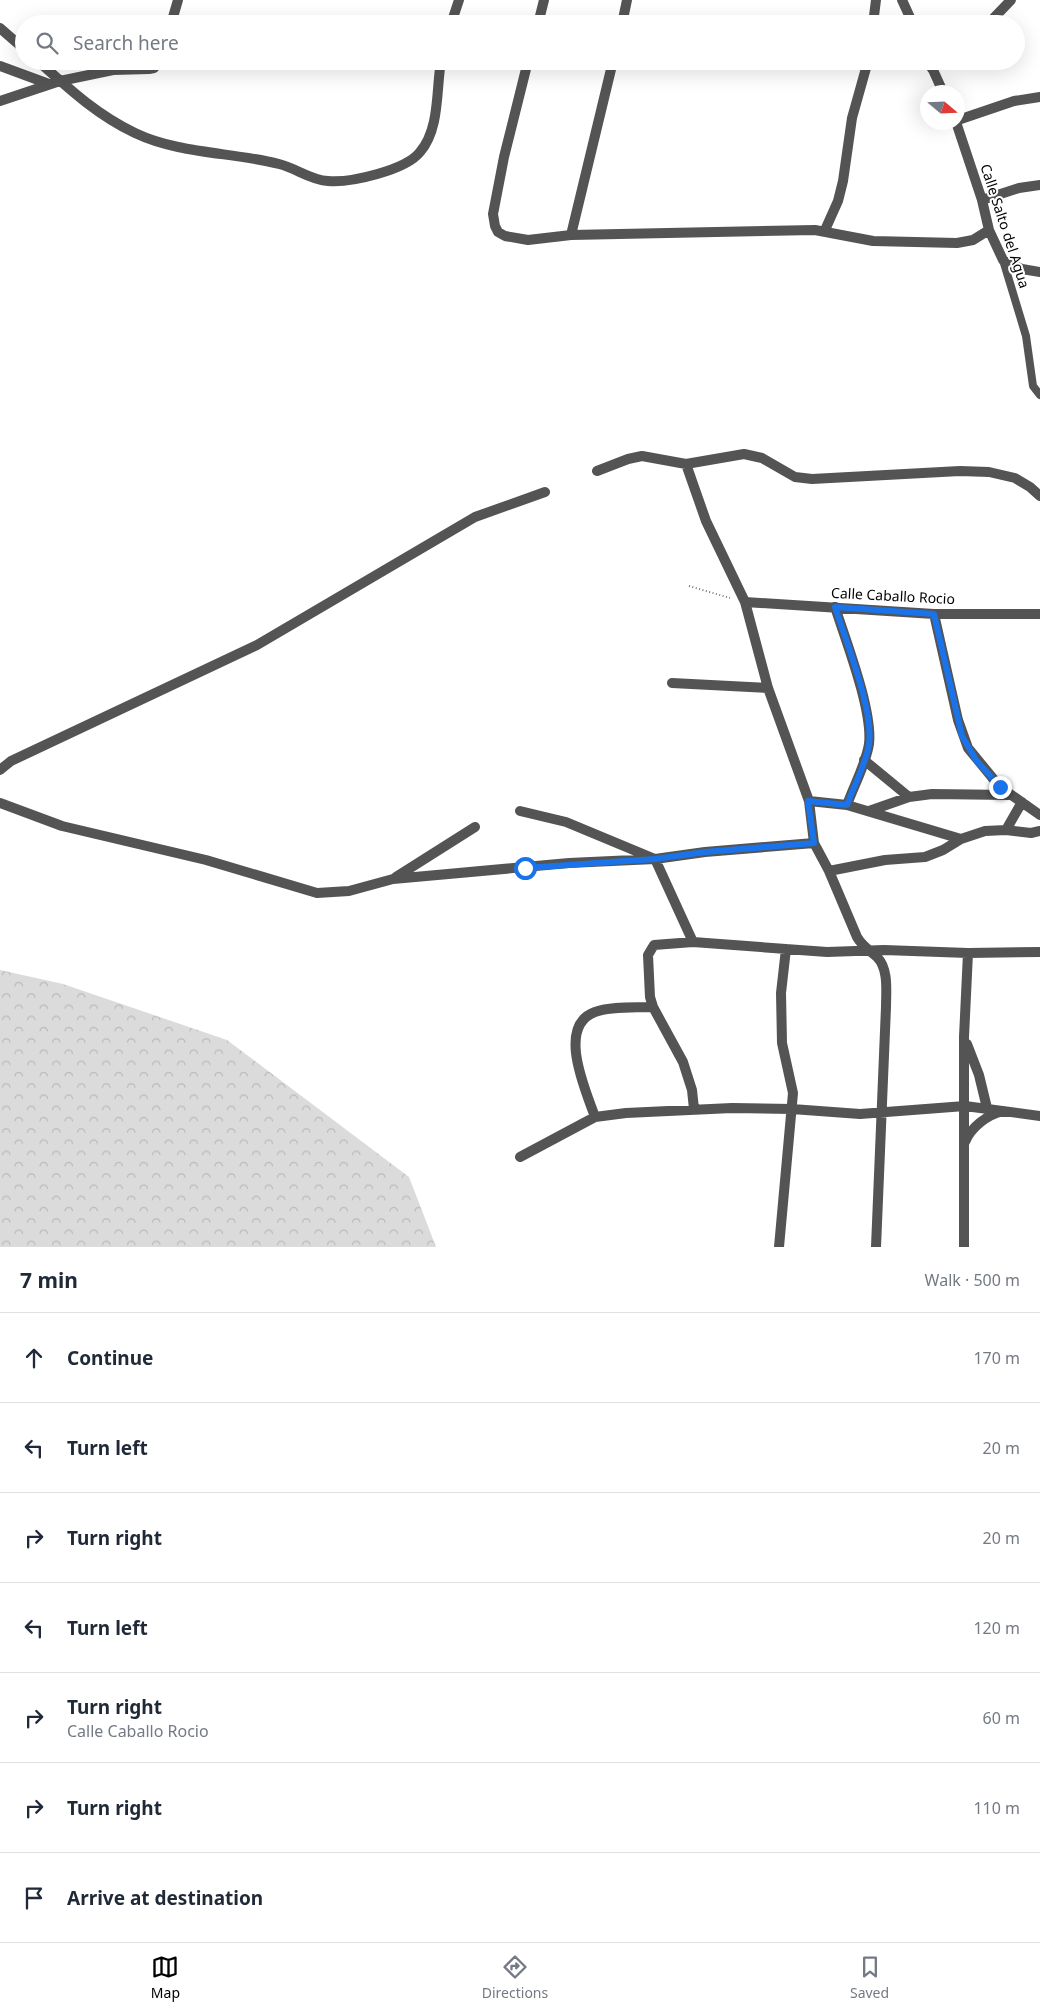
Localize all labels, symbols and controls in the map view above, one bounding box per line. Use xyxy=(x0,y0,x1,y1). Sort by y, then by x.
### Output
search box xyxy=(15,15,1025,70)
icon: search xyxy=(33,29,61,57)
text: Search here xyxy=(73,30,179,56)
north arrow xyxy=(920,85,965,130)
street label: Calle Salto del Agua xyxy=(976,161,1035,290)
street label: Calle Caballo Rocio xyxy=(831,583,955,608)
route end xyxy=(989,776,1012,799)
route start xyxy=(514,857,537,880)
text: 7 min xyxy=(20,1266,78,1294)
text: Walk · 500 m xyxy=(925,1269,1020,1291)
icon: ahead xyxy=(20,1344,48,1372)
text: Continue xyxy=(67,1345,153,1371)
text: 170 m xyxy=(973,1347,1020,1369)
icon: left xyxy=(20,1434,48,1462)
text: Turn left xyxy=(67,1435,148,1461)
text: 20 m xyxy=(983,1437,1020,1459)
icon: right xyxy=(20,1524,48,1552)
text: Turn right xyxy=(67,1525,162,1551)
text: 20 m xyxy=(983,1527,1020,1549)
icon: left xyxy=(20,1614,48,1642)
text: Turn left xyxy=(67,1615,148,1641)
text: 120 m xyxy=(973,1617,1020,1639)
text: Turn right xyxy=(67,1694,162,1720)
icon: right xyxy=(20,1704,48,1732)
text: 60 m xyxy=(983,1707,1020,1729)
text: Calle Caballo Rocio xyxy=(67,1720,209,1742)
icon: right xyxy=(20,1794,48,1822)
text: Turn right xyxy=(67,1795,162,1821)
text: 110 m xyxy=(973,1797,1020,1819)
icon: arrive xyxy=(20,1884,48,1912)
text: Arrive at destination xyxy=(67,1885,263,1911)
tab: Map xyxy=(151,1953,180,2002)
tab: Directions xyxy=(482,1953,548,2002)
tab: Saved xyxy=(850,1953,889,2002)

